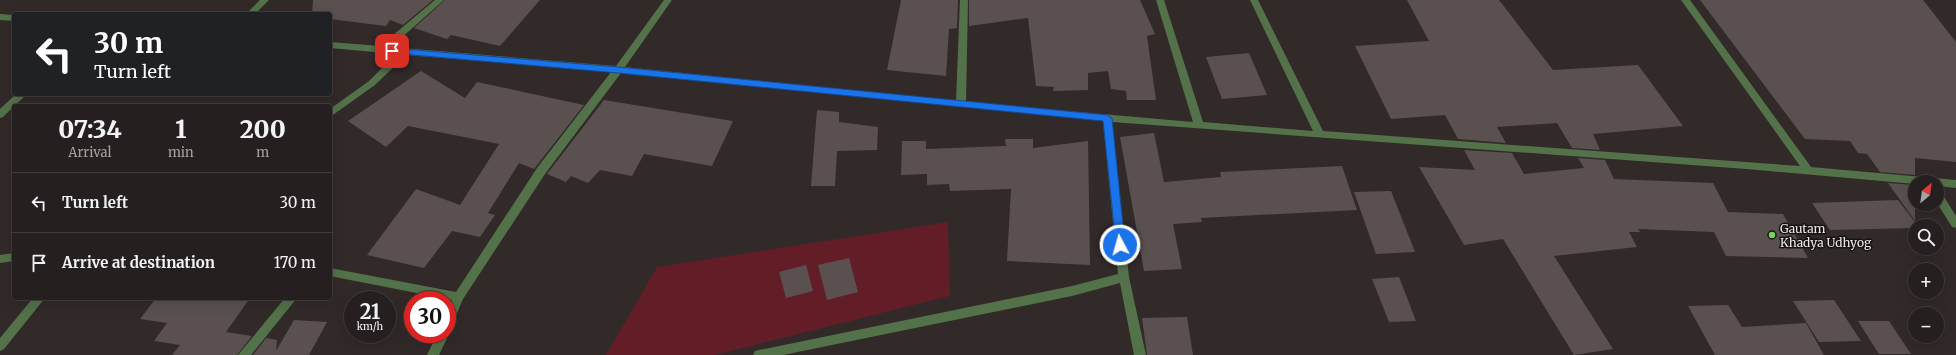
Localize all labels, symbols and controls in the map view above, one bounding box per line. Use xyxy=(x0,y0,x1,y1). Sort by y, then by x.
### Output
text: 30 m xyxy=(94,25,163,61)
icon: left xyxy=(28,28,80,80)
pin xyxy=(375,34,409,68)
icon: arrive xyxy=(381,40,403,62)
text: Turn left xyxy=(94,60,171,83)
text: 07:34 xyxy=(58,114,122,145)
text: 1 xyxy=(175,114,186,145)
text: 200 xyxy=(240,114,286,145)
text: Arrival xyxy=(68,144,112,161)
text: min xyxy=(168,144,194,161)
text: m xyxy=(256,144,269,161)
north arrow xyxy=(1908,175,1944,211)
map controls xyxy=(1908,175,1944,343)
icon: left xyxy=(28,192,50,214)
text: Turn left xyxy=(62,193,128,212)
text: 30 m xyxy=(279,193,316,212)
button: search xyxy=(1908,219,1944,255)
place label: Gautam Khadya Udhyog xyxy=(1780,221,1872,250)
position arrow xyxy=(1099,224,1141,266)
marker: Gautam Khadya Udhyog xyxy=(1767,230,1777,240)
icon: arrive xyxy=(28,252,50,274)
text: Arrive at destination xyxy=(62,253,215,272)
text: 170 m xyxy=(274,253,316,272)
button: + xyxy=(1908,263,1944,299)
speed limit sign: 30 xyxy=(404,291,456,343)
text: 21 xyxy=(360,299,380,324)
button: − xyxy=(1908,307,1944,343)
text: km/h xyxy=(357,320,383,333)

